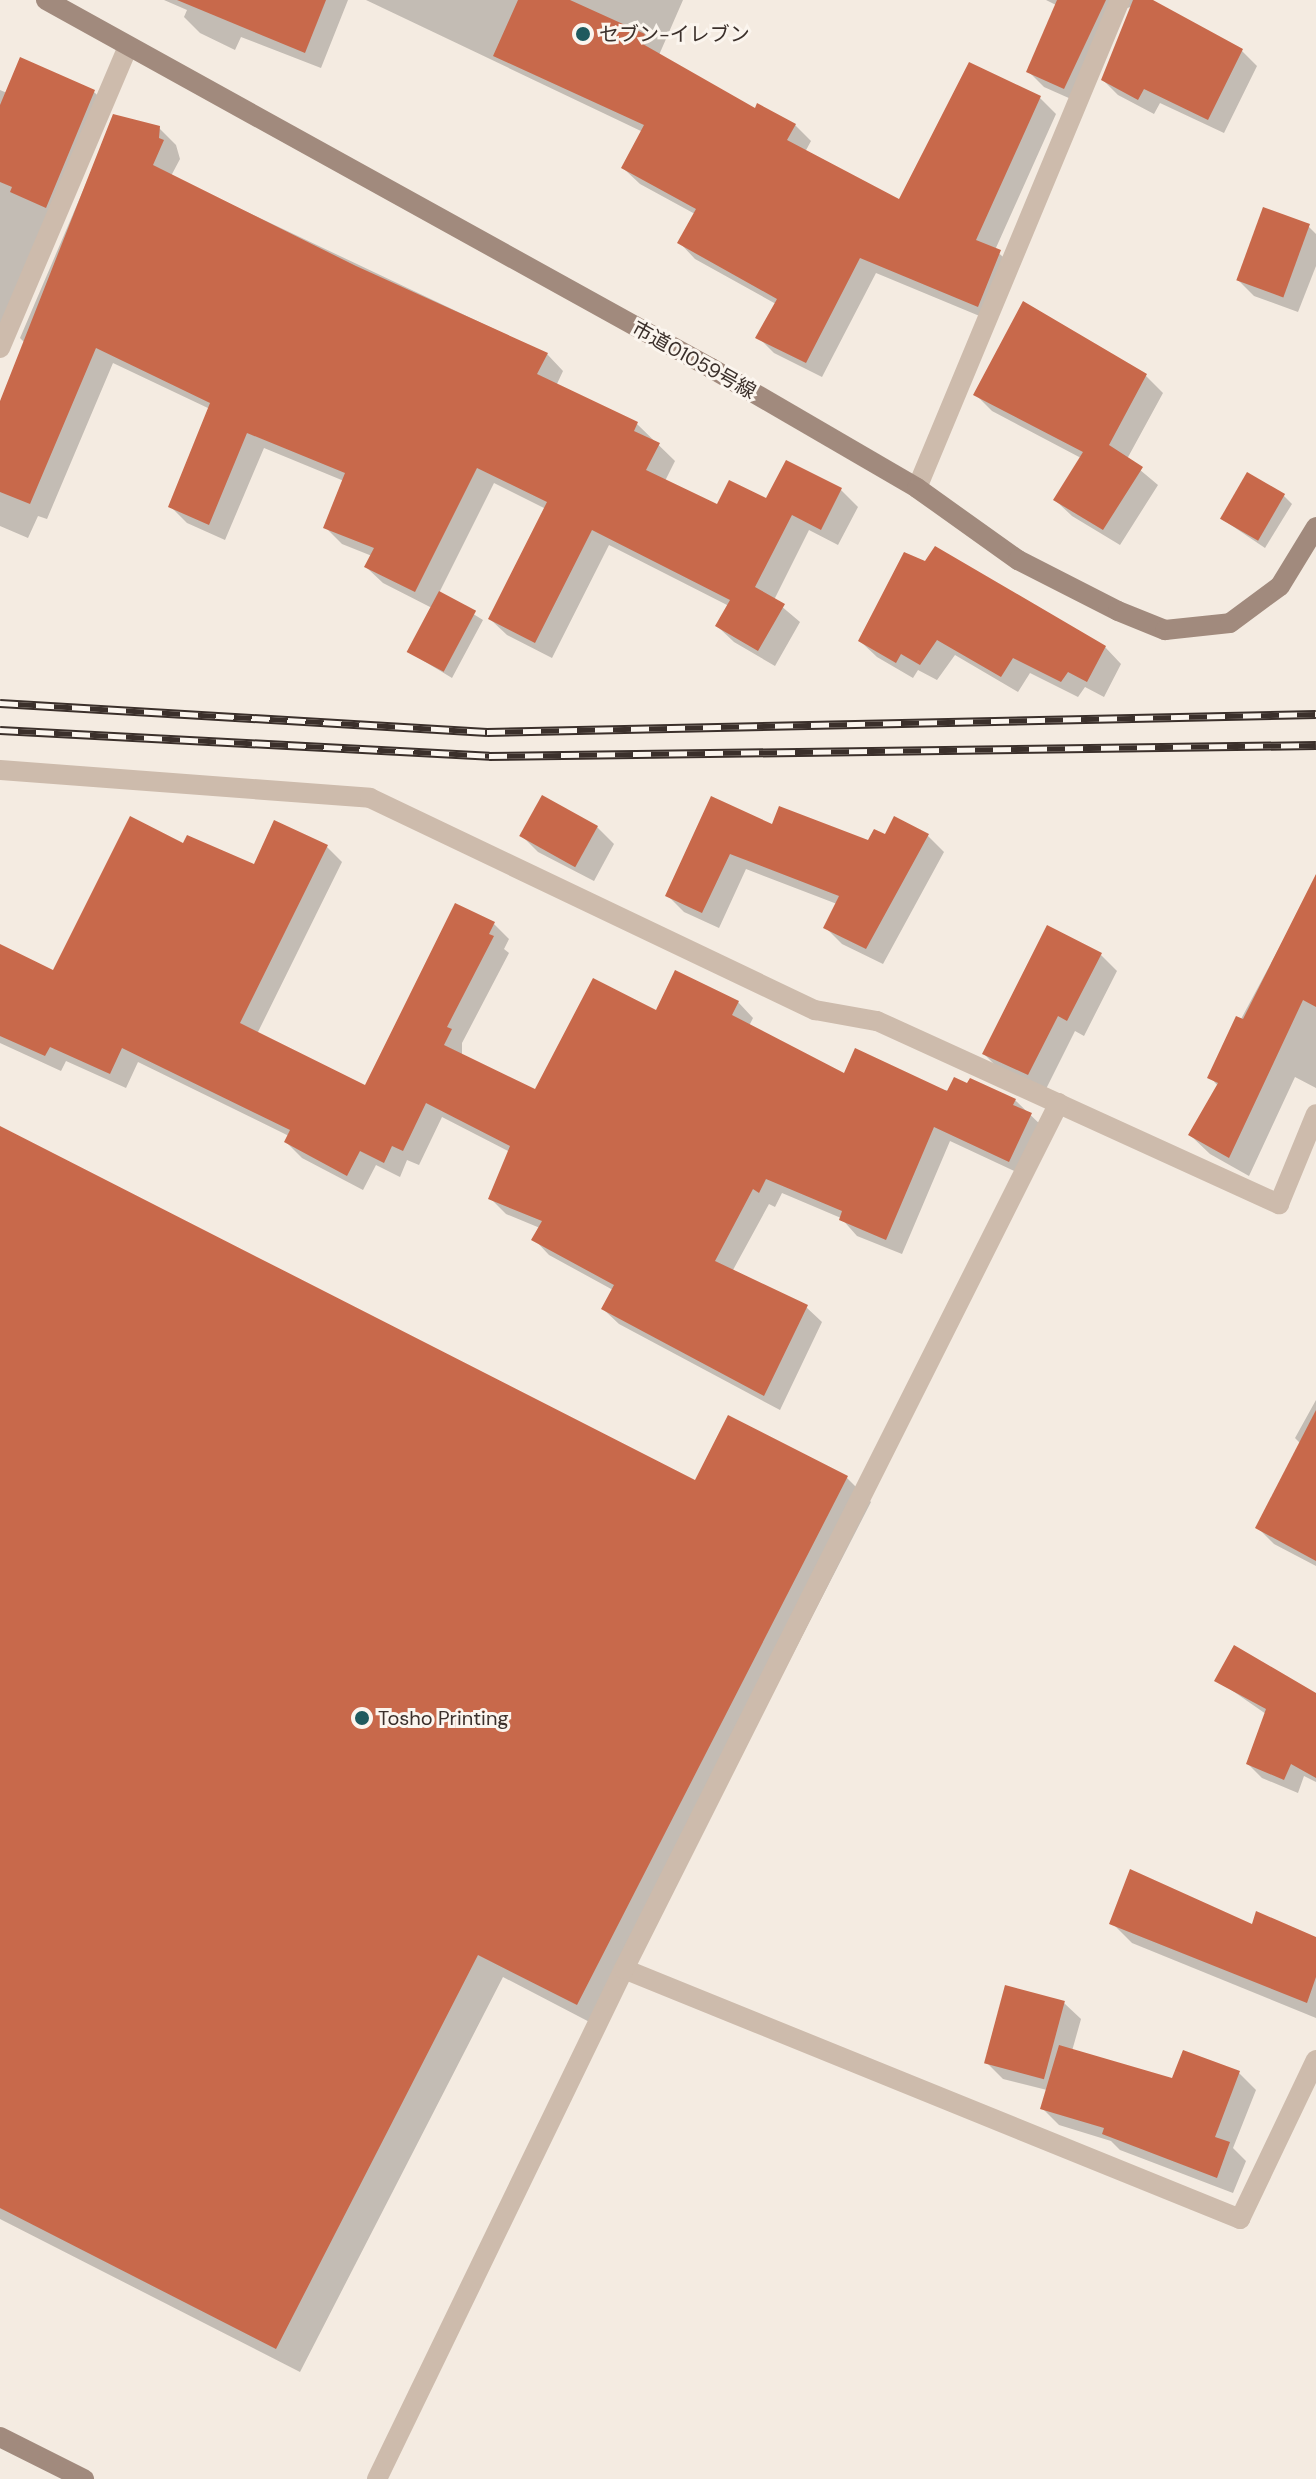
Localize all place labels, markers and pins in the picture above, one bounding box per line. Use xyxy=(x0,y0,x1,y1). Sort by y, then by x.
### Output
place label: セブン-イレブン xyxy=(599,22,750,46)
marker: セブン-イレブン xyxy=(574,25,592,43)
place label: Tosho Printing xyxy=(378,1706,509,1730)
marker: Tosho Printing xyxy=(353,1709,371,1727)

